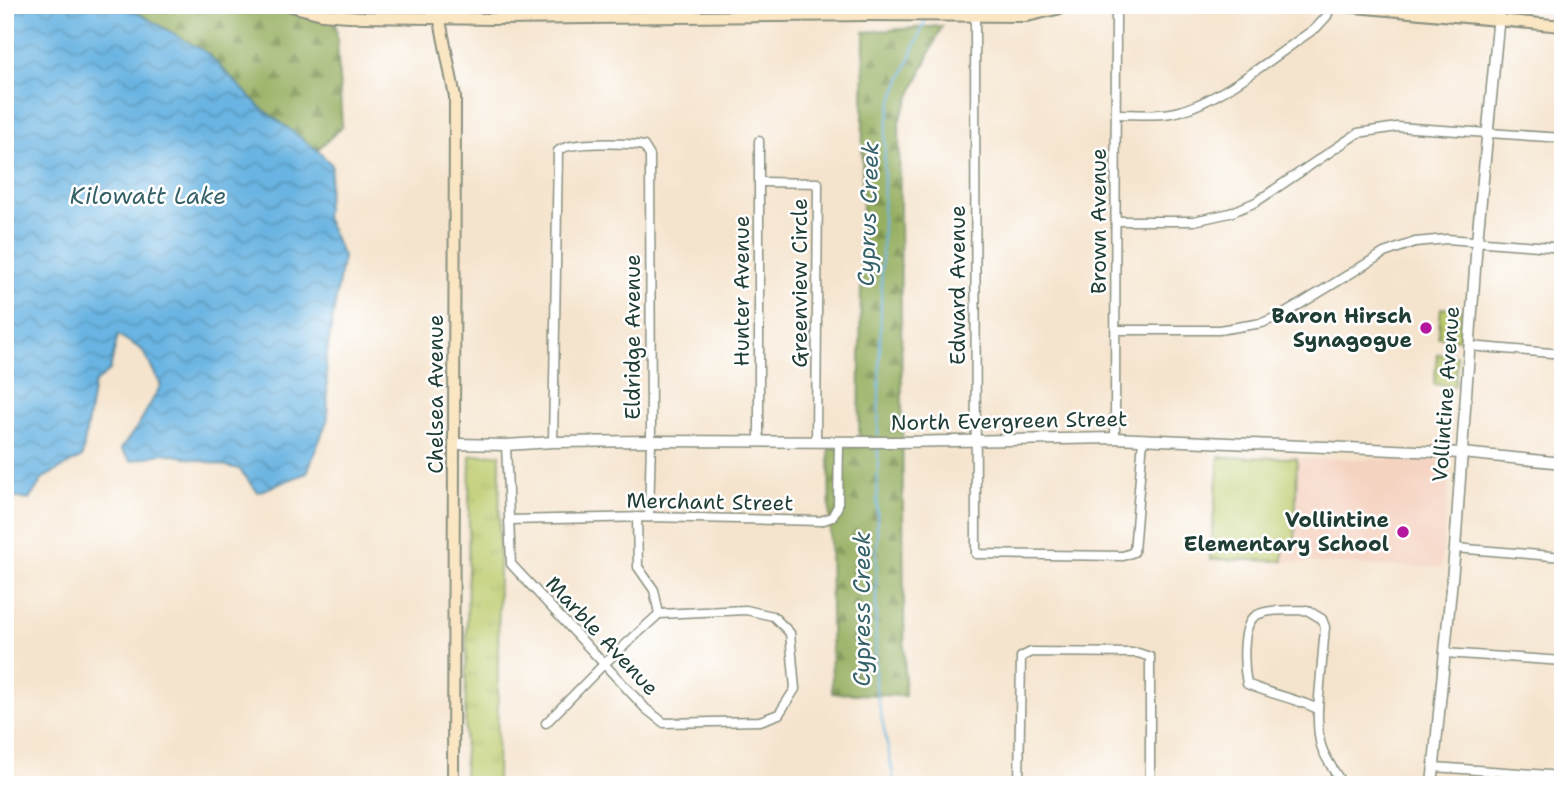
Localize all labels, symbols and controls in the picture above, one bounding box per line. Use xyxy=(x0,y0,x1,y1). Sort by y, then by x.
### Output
water label: Cyprus Creek xyxy=(850,141,886,287)
street label: Brown Avenue xyxy=(1085,148,1113,294)
water label: Kilowatt Lake xyxy=(70,181,226,211)
street label: Greenview Circle xyxy=(786,198,814,368)
street label: Edward Avenue xyxy=(944,205,972,365)
street label: Hunter Avenue xyxy=(728,215,756,367)
street label: Eldridge Avenue xyxy=(619,254,647,420)
place label: Baron Hirsch Synagogue xyxy=(1272,302,1412,354)
street label: Vollintine Avenue xyxy=(1426,305,1466,483)
street label: Chelsea Avenue xyxy=(422,314,450,474)
marker: Baron Hirsch Synagogue xyxy=(1418,320,1434,336)
street label: North Evergreen Street xyxy=(891,405,1127,437)
street label: Merchant Street xyxy=(626,487,794,517)
place label: Vollintine Elementary School xyxy=(1184,506,1389,558)
marker: Vollintine Elementary School xyxy=(1395,524,1411,540)
water label: Cypress Creek xyxy=(847,531,877,687)
street label: Marble Avenue xyxy=(539,570,665,702)

